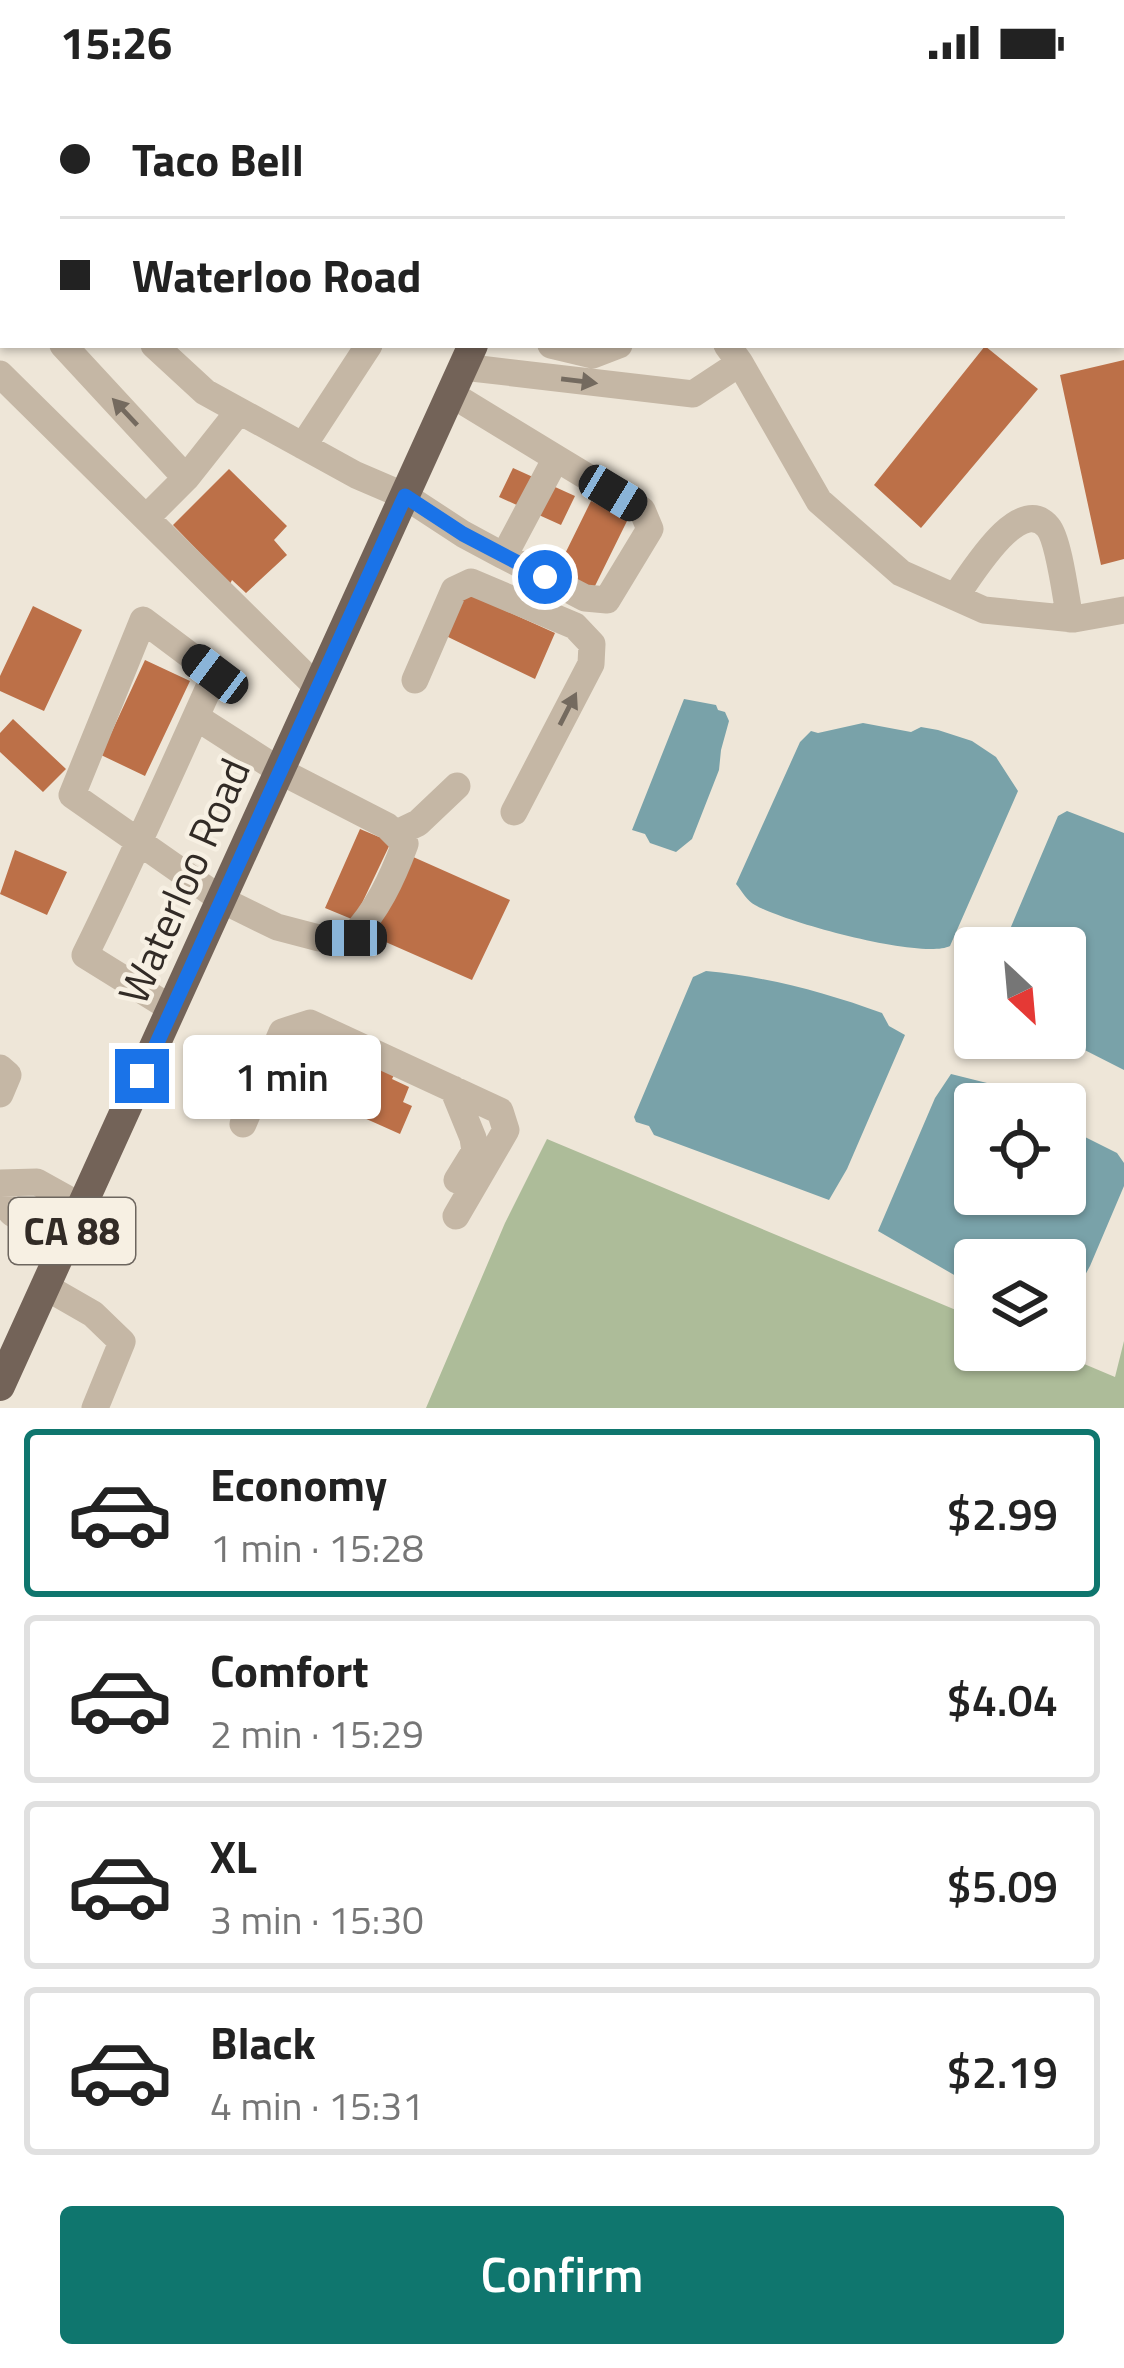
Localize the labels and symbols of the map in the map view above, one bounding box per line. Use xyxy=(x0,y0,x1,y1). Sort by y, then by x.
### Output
one-way arrow xyxy=(561,371,598,390)
one-way arrow xyxy=(111,397,139,426)
car xyxy=(573,459,653,527)
route start xyxy=(518,550,572,604)
car xyxy=(175,638,255,710)
one-way arrow xyxy=(557,691,578,726)
street label: Waterloo Road xyxy=(101,748,266,1013)
car xyxy=(315,920,387,956)
north arrow xyxy=(954,927,1086,1059)
callout: 1 min xyxy=(184,1034,382,1118)
route end xyxy=(115,1049,169,1103)
road number: CA 88 xyxy=(9,1198,135,1264)

